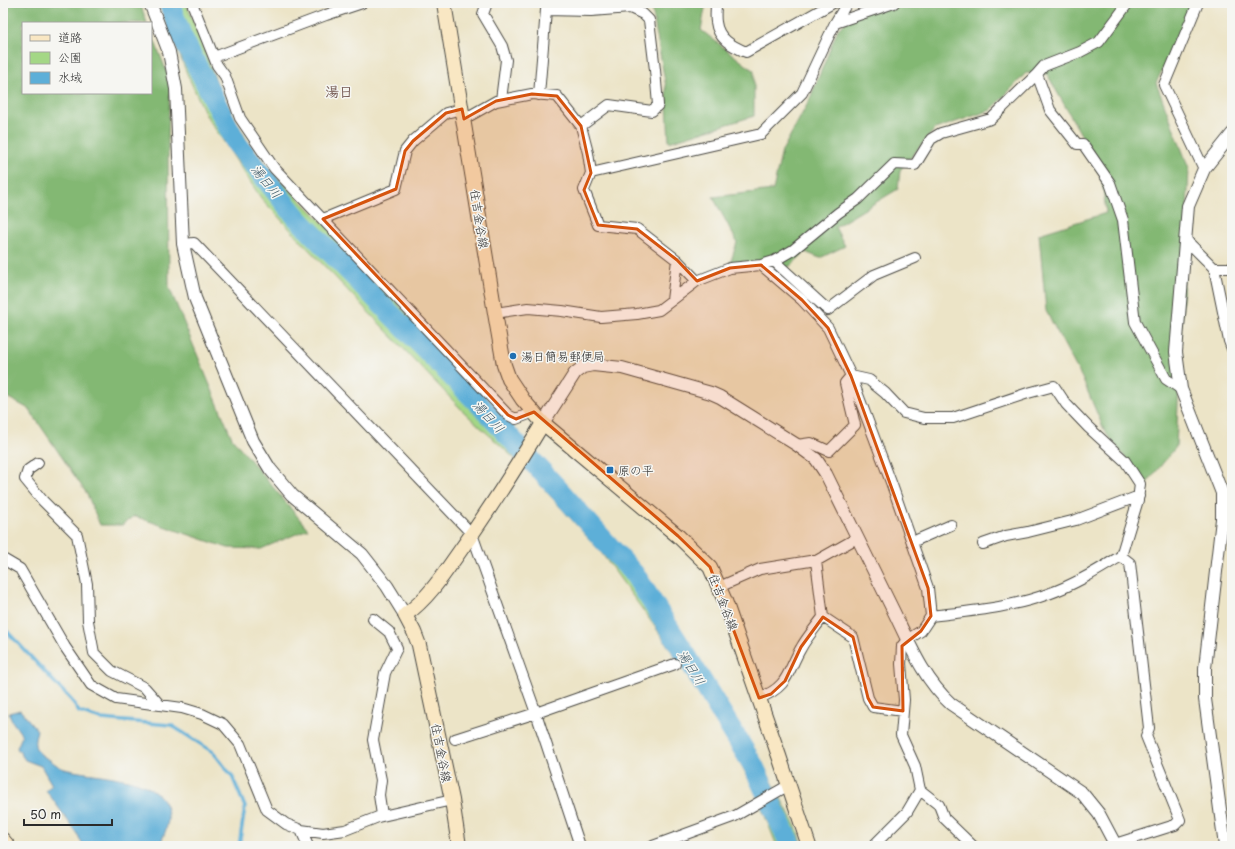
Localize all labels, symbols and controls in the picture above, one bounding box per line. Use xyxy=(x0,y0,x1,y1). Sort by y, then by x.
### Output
legend xyxy=(22,22,152,94)
text: 道路 xyxy=(58,28,82,46)
text: 公園 xyxy=(58,48,82,66)
text: 水域 xyxy=(58,68,82,86)
district label: 湯日 xyxy=(325,81,353,102)
water label: 湯日川 xyxy=(247,160,287,202)
street label: 住吉金谷線 xyxy=(466,188,494,250)
place label: 湯日簡易郵便局 xyxy=(521,347,605,365)
marker: 湯日簡易郵便局 xyxy=(508,351,518,361)
water label: 湯日川 xyxy=(469,395,509,437)
place label: 原の平 xyxy=(618,461,654,479)
marker: 原の平 xyxy=(605,465,615,475)
street label: 住吉金谷線 xyxy=(705,571,743,633)
water label: 湯日川 xyxy=(674,645,710,689)
street label: 住吉金谷線 xyxy=(427,722,457,784)
scale bar xyxy=(24,801,112,827)
text: 50 m xyxy=(30,805,61,823)

